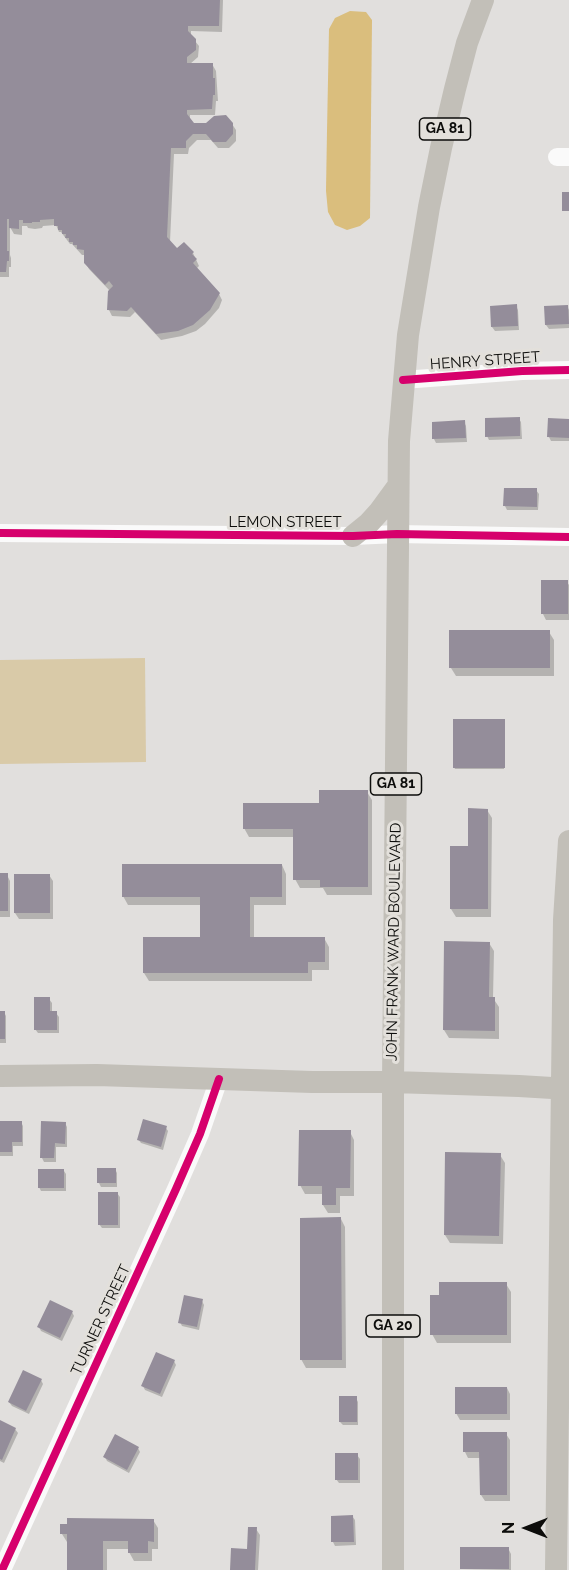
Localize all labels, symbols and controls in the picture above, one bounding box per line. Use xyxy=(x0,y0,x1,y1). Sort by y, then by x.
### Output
road number: GA 81 xyxy=(420,118,470,140)
street label: HENRY STREET xyxy=(429,348,541,374)
street label: LEMON STREET xyxy=(228,513,342,531)
road number: GA 81 xyxy=(370,773,422,795)
street label: JOHN FRANK WARD BOULEVARD xyxy=(383,823,405,1061)
street label: TURNER STREET xyxy=(67,1262,135,1378)
road number: GA 20 xyxy=(366,1315,420,1337)
north arrow xyxy=(497,1498,557,1558)
text: N xyxy=(499,1522,518,1534)

